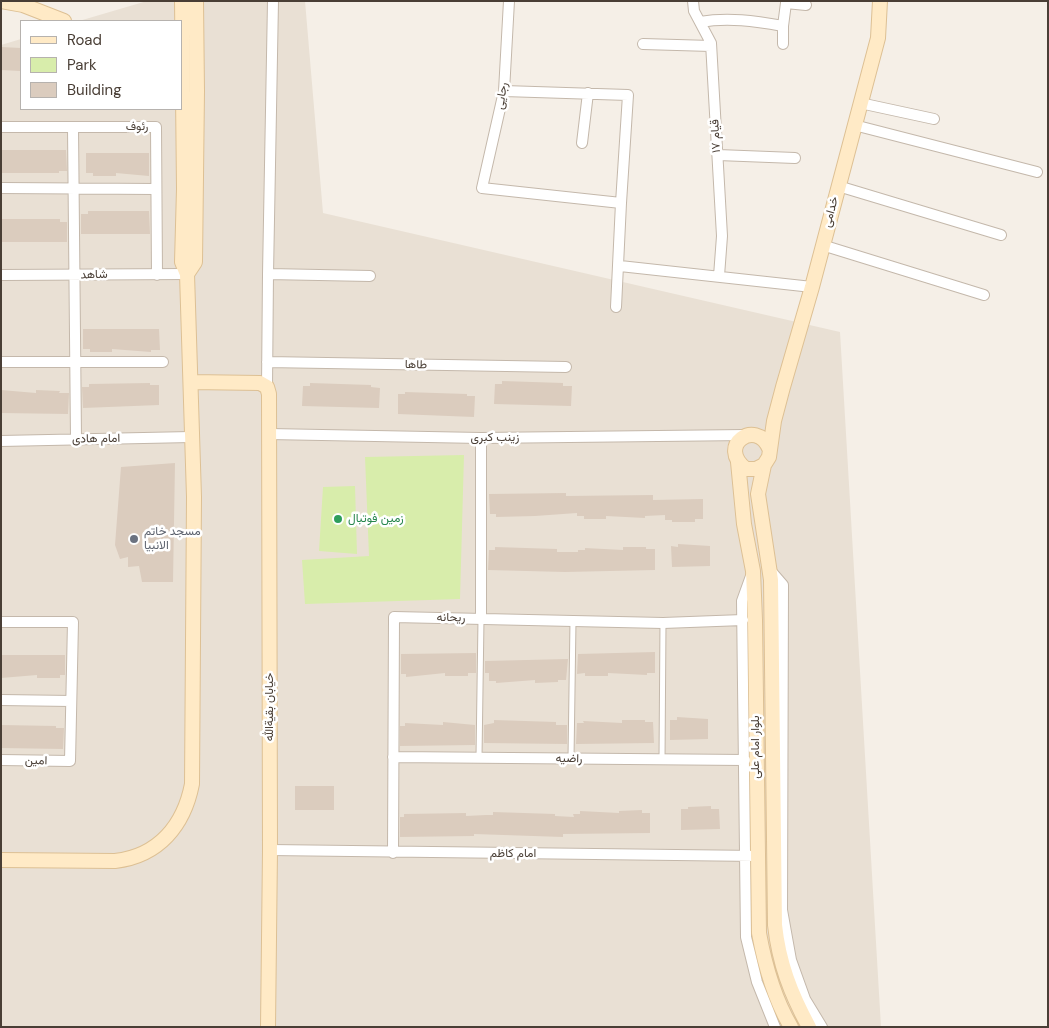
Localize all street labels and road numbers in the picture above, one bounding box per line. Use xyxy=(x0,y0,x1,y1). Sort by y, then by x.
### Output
street label: رجایی xyxy=(493,81,511,111)
street label: قیام ۱۷ xyxy=(708,119,724,153)
street label: رئوف xyxy=(126,120,148,134)
street label: خدامی xyxy=(820,195,842,229)
street label: شاهد xyxy=(80,268,108,282)
street label: طاها xyxy=(405,358,427,372)
street label: امام هادی xyxy=(72,431,120,447)
street label: زینب کبری xyxy=(471,431,519,445)
street label: ریحانه xyxy=(436,611,466,625)
street label: خیابان بقیةالله xyxy=(263,673,277,741)
street label: بلوار امام علی xyxy=(749,715,763,779)
street label: راضیه xyxy=(556,752,582,766)
street label: امین xyxy=(25,754,47,768)
street label: امام کاظم xyxy=(490,847,536,861)

